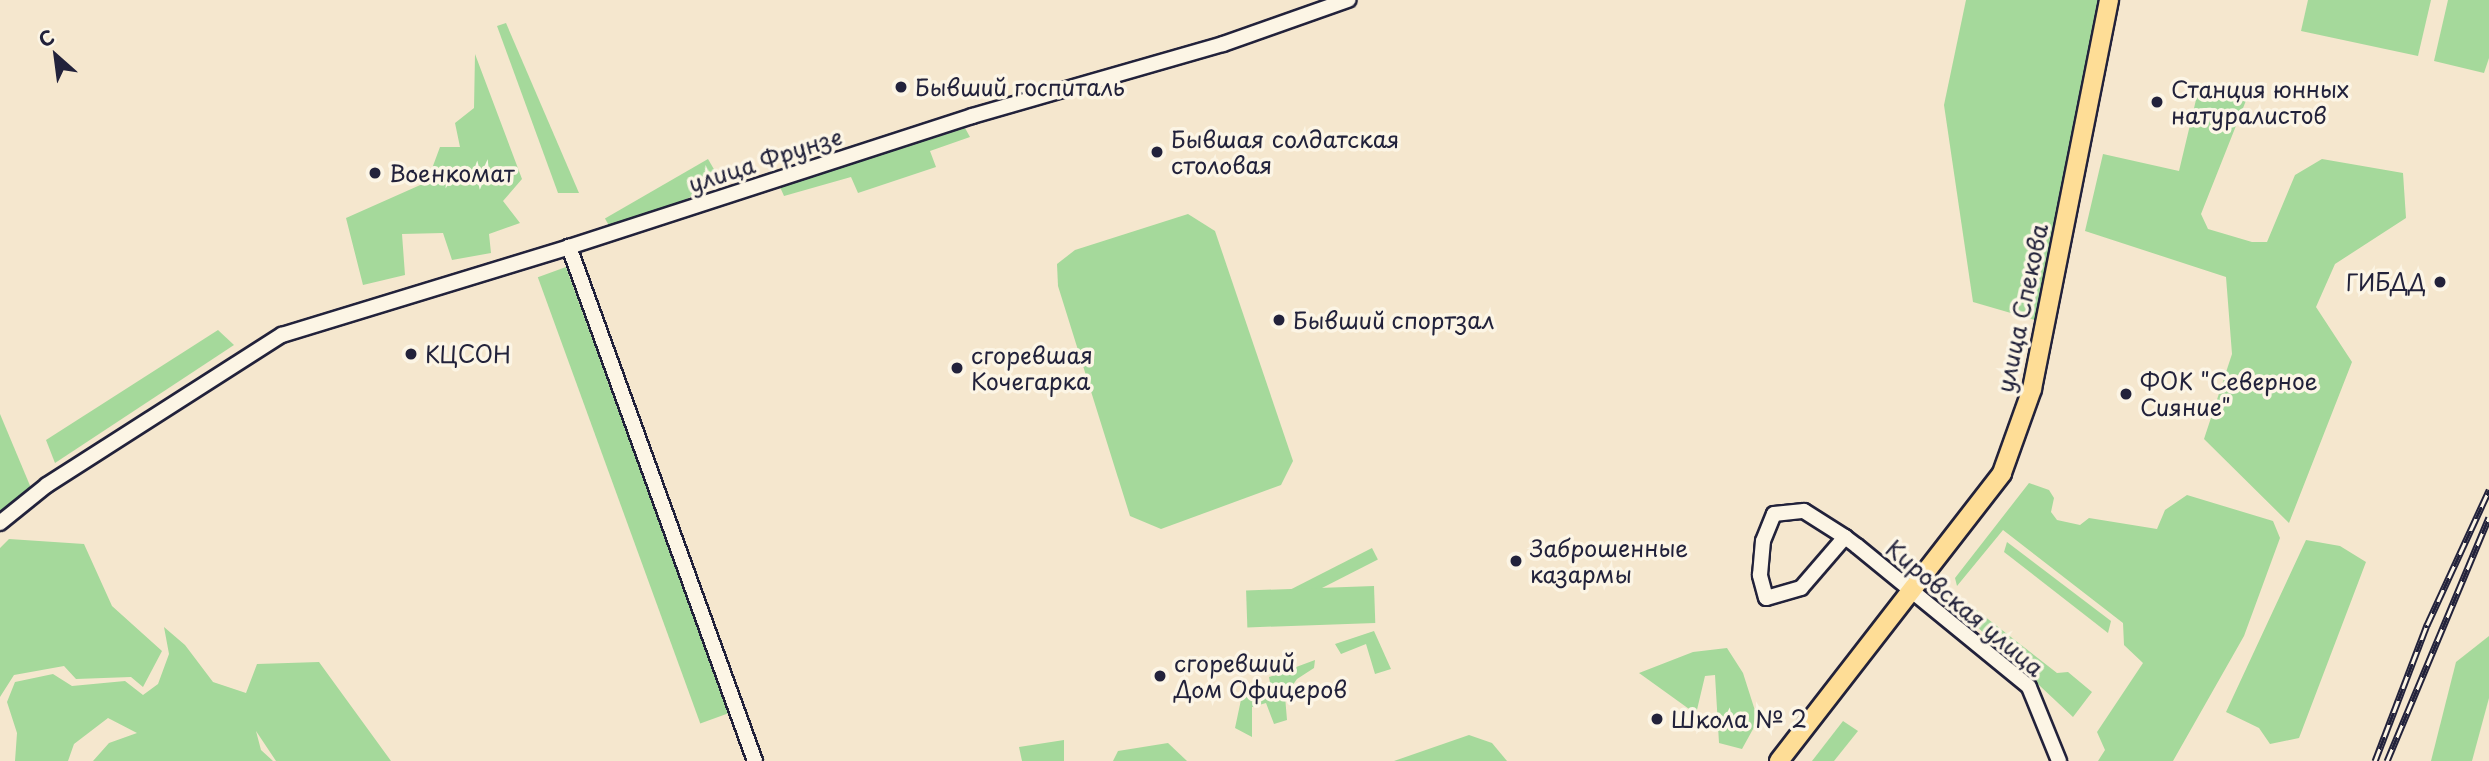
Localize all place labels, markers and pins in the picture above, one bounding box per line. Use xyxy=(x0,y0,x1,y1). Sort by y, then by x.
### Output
place label: Бывший госпиталь xyxy=(915,73,1125,101)
place label: Станция юнных натуралистов xyxy=(2171,75,2350,129)
marker: Бывший госпиталь xyxy=(893,79,909,95)
marker: Станция юнных натуралистов xyxy=(2149,94,2165,110)
place label: Бывшая солдатская столовая xyxy=(1171,125,1398,179)
marker: Бывшая солдатская столовая xyxy=(1149,144,1165,160)
place label: Военкомат xyxy=(389,159,515,187)
marker: Военкомат xyxy=(367,165,383,181)
place label: ГИБДД xyxy=(2346,268,2426,296)
marker: ГИБДД xyxy=(2432,274,2448,290)
place label: Бывший спортзал xyxy=(1293,306,1496,334)
marker: Бывший спортзал xyxy=(1271,312,1287,328)
place label: КЦСОН xyxy=(425,340,511,368)
place label: сгоревшая Кочегарка xyxy=(971,341,1093,395)
marker: КЦСОН xyxy=(403,346,419,362)
marker: сгоревшая Кочегарка xyxy=(949,360,965,376)
place label: ФОК "Северное Сияние" xyxy=(2140,367,2318,421)
marker: ФОК "Северное Сияние" xyxy=(2118,386,2134,402)
place label: Заброшенные казармы xyxy=(1530,534,1688,588)
marker: Заброшенные казармы xyxy=(1508,553,1524,569)
place label: сгоревший Дом Офицеров xyxy=(1174,649,1349,703)
marker: сгоревший Дом Офицеров xyxy=(1152,668,1168,684)
place label: Школа № 2 xyxy=(1671,705,1808,733)
marker: Школа № 2 xyxy=(1649,711,1665,727)

